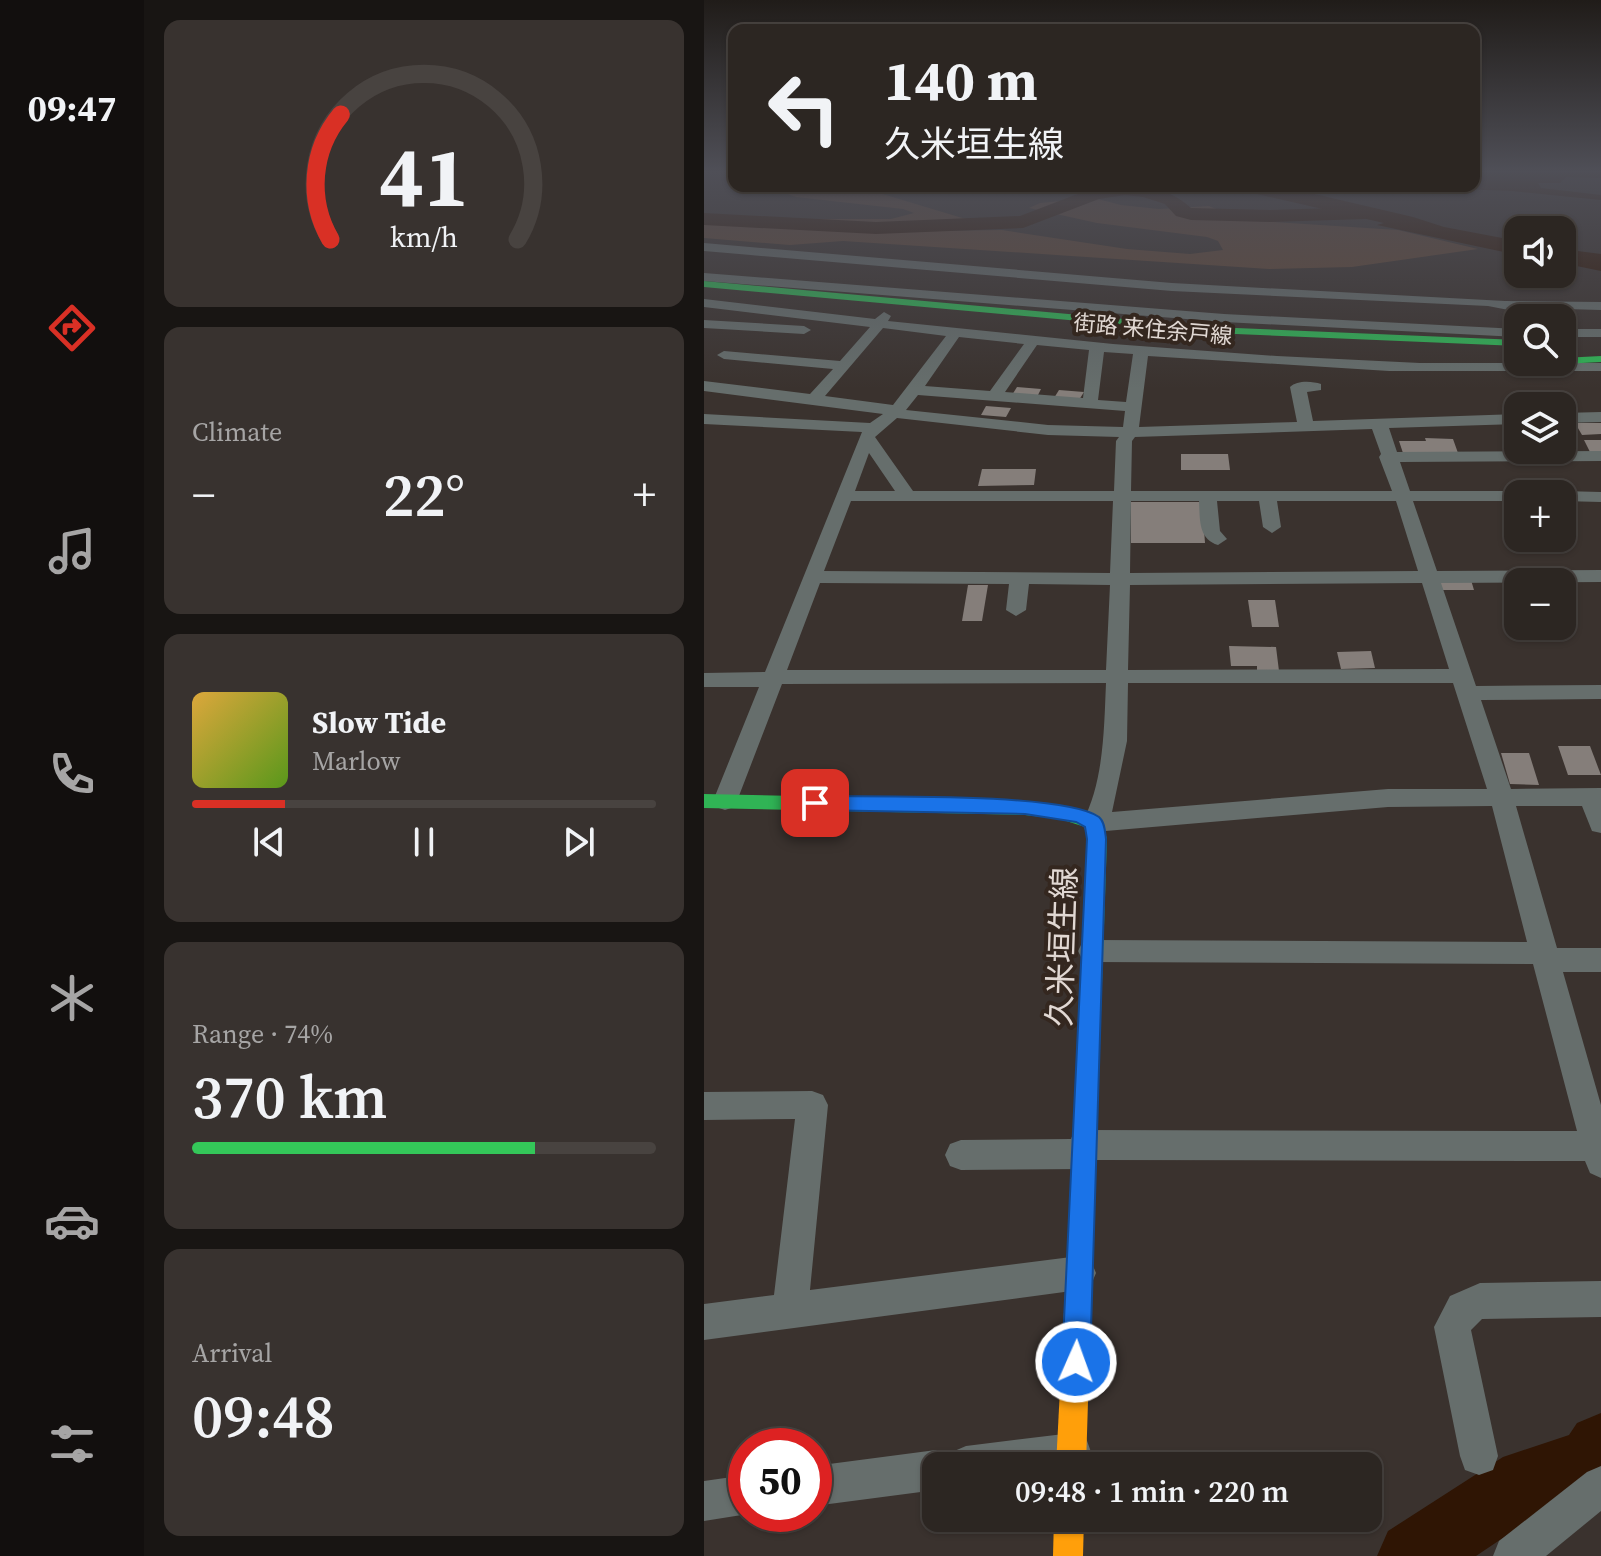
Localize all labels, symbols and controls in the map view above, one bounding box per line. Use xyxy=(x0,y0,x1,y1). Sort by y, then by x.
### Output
text: 140 m xyxy=(884,42,1038,119)
icon: left xyxy=(752,56,856,160)
text: 09:47 xyxy=(28,84,116,133)
text: 41 xyxy=(379,119,469,233)
text: 久米垣生線 xyxy=(884,120,1064,169)
map controls xyxy=(1504,216,1576,640)
button: sound xyxy=(1504,216,1576,288)
text: km/h xyxy=(390,217,458,257)
icon: directions xyxy=(44,300,100,356)
button: search xyxy=(1504,304,1576,376)
street label: 街路 来住余戸線 xyxy=(1072,307,1234,351)
button: layers xyxy=(1504,392,1576,464)
text: Climate xyxy=(192,414,282,450)
text: 22° xyxy=(383,454,465,536)
text: − xyxy=(192,464,215,525)
text: + xyxy=(633,464,656,525)
button: + xyxy=(1504,480,1576,552)
icon: music xyxy=(44,523,100,579)
button: − xyxy=(1504,568,1576,640)
text: Slow Tide xyxy=(312,702,446,743)
text: Marlow xyxy=(312,743,401,779)
icon: phone xyxy=(44,746,100,802)
pin xyxy=(781,769,849,837)
icon: arrive xyxy=(793,781,837,825)
icon: previous xyxy=(247,820,291,864)
icon: pause xyxy=(402,820,446,864)
icon: next xyxy=(557,820,601,864)
street label: 久米垣生線 xyxy=(1037,866,1087,1028)
icon: climate xyxy=(44,970,100,1026)
text: Range · 74% xyxy=(192,1016,333,1052)
text: 370 km xyxy=(192,1056,388,1138)
icon: car xyxy=(44,1193,100,1249)
position arrow xyxy=(1034,1320,1118,1404)
text: Arrival xyxy=(192,1335,272,1371)
text: 09:48 xyxy=(192,1375,335,1457)
icon: filters xyxy=(44,1416,100,1472)
speed limit sign: 50 xyxy=(728,1428,832,1532)
text: 09:48 · 1 min · 220 m xyxy=(1015,1471,1289,1512)

